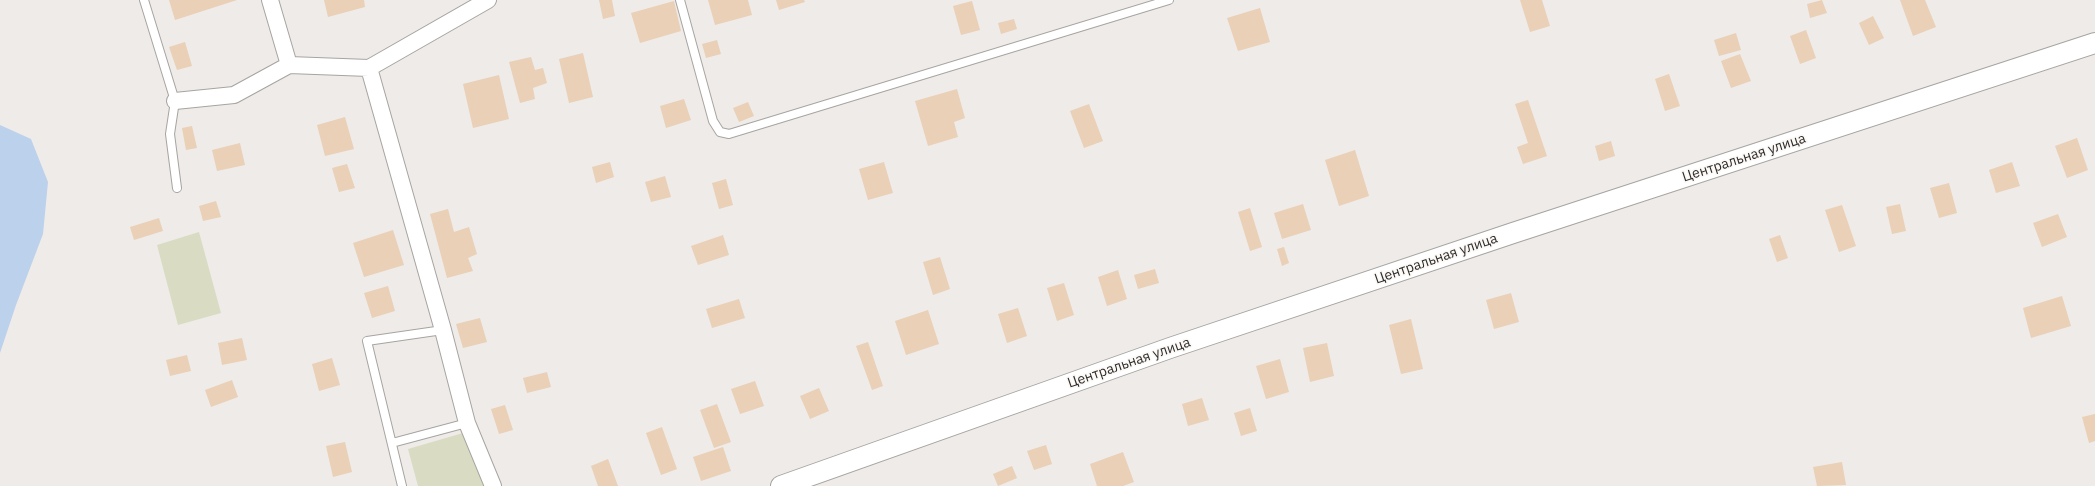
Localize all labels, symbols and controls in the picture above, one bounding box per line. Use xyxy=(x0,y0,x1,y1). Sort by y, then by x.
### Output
street label: Центральная улица xyxy=(1680,130,1808,186)
street label: Центральная улица xyxy=(1372,230,1500,288)
street label: Центральная улица xyxy=(1065,334,1193,392)

